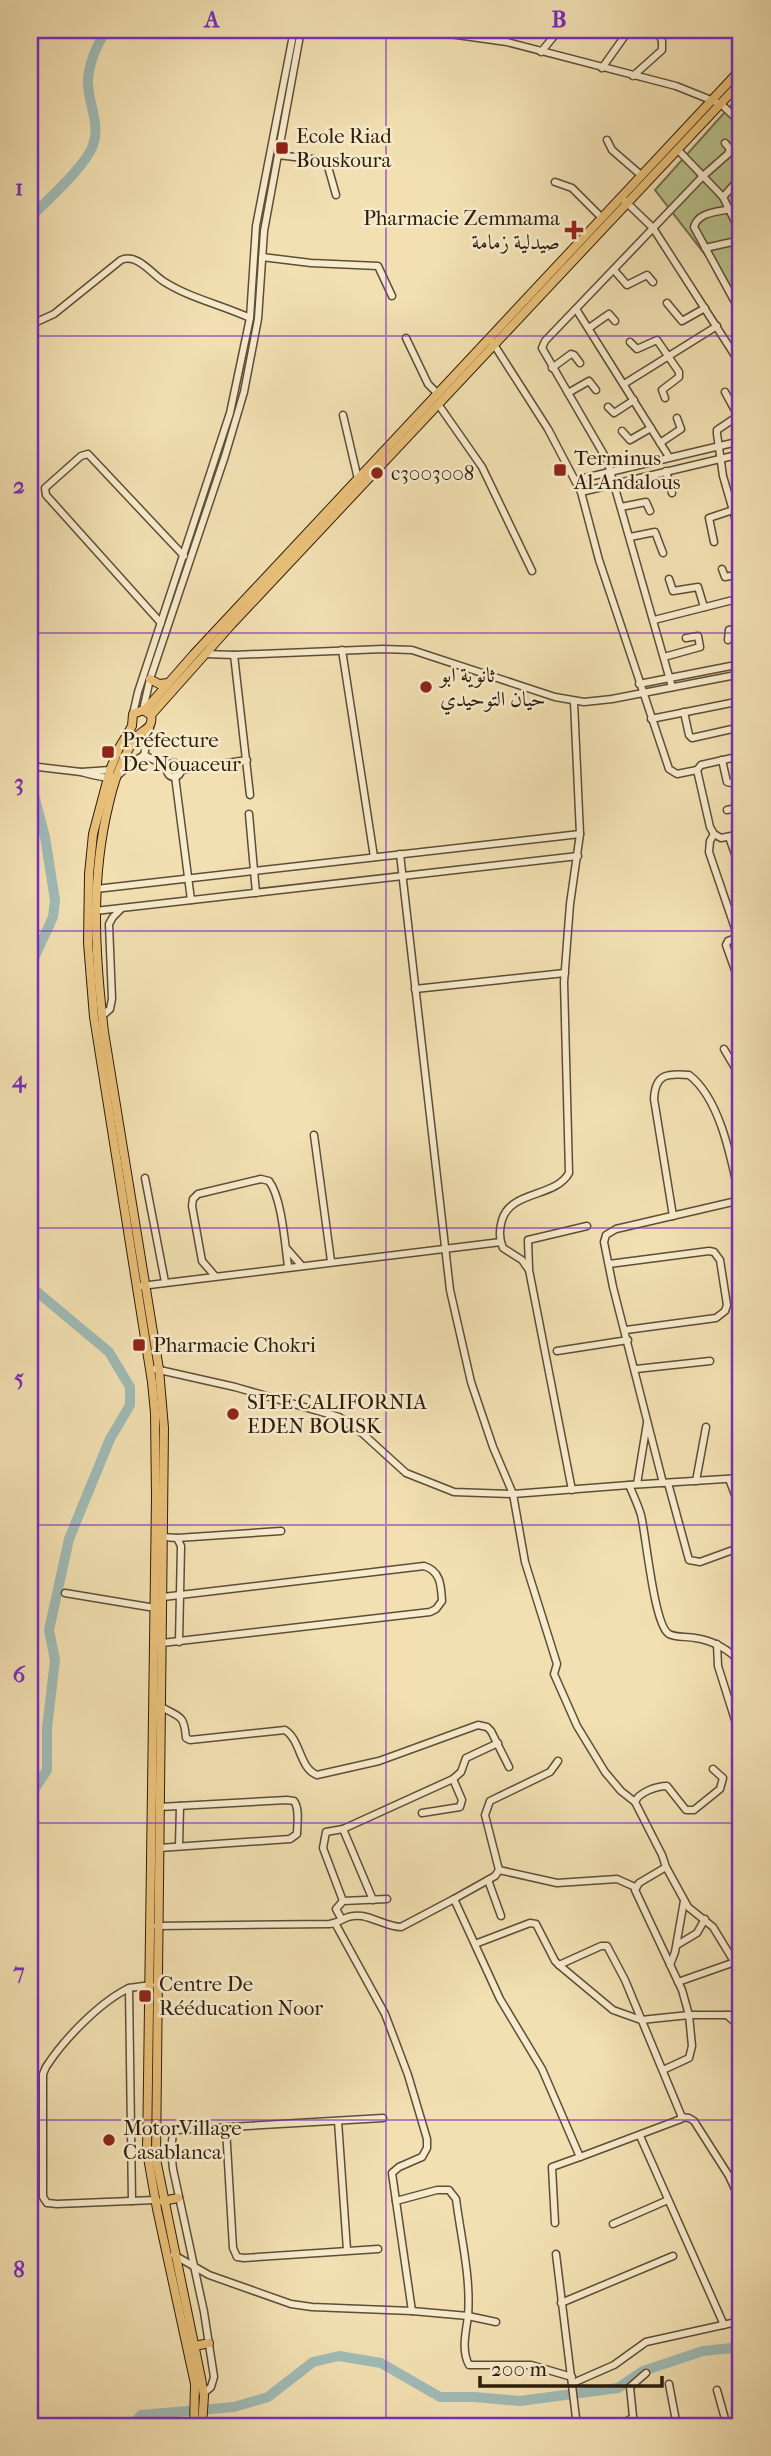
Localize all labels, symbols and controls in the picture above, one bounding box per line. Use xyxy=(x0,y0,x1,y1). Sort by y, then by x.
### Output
text: A xyxy=(203,6,221,33)
text: B xyxy=(552,6,567,33)
place label: Ecole Riad Bouskoura xyxy=(296,124,392,172)
marker: Ecole Riad Bouskoura xyxy=(274,140,290,156)
text: 1 xyxy=(15,174,23,201)
place label: Pharmacie Zemmama صيدلية زمامة xyxy=(363,206,560,254)
marker: Pharmacie Zemmama صيدلية زمامة xyxy=(566,222,582,238)
place label: Terminus Al Andalous xyxy=(573,446,681,494)
place label: c3003008 xyxy=(391,461,474,485)
marker: Terminus Al Andalous xyxy=(552,462,568,478)
marker: c3003008 xyxy=(369,465,385,481)
text: 2 xyxy=(13,472,25,499)
place label: ثانوية ابو حيان التوحيدي xyxy=(438,663,546,715)
marker: ثانوية ابو حيان التوحيدي xyxy=(418,679,434,695)
place label: Préfecture De Nouaceur xyxy=(122,728,241,776)
marker: Préfecture De Nouaceur xyxy=(100,744,116,760)
text: 3 xyxy=(14,769,24,796)
text: 4 xyxy=(11,1066,27,1093)
place label: Pharmacie Chokri xyxy=(153,1333,316,1357)
marker: Pharmacie Chokri xyxy=(131,1337,147,1353)
text: 5 xyxy=(14,1364,24,1391)
place label: SITE CALIFORNIA EDEN BOUSK xyxy=(247,1390,427,1438)
marker: SITE CALIFORNIA EDEN BOUSK xyxy=(225,1406,241,1422)
text: 6 xyxy=(13,1661,26,1688)
text: 7 xyxy=(12,1958,25,1985)
place label: Centre De Rééducation Noor xyxy=(159,1972,323,2020)
marker: Centre De Rééducation Noor xyxy=(137,1988,153,2004)
place label: MotorVillage Casablanca xyxy=(123,2116,242,2164)
marker: MotorVillage Casablanca xyxy=(101,2132,117,2148)
text: 8 xyxy=(13,2256,25,2283)
scale bar xyxy=(480,2344,662,2388)
text: 200 m xyxy=(491,2357,547,2381)

